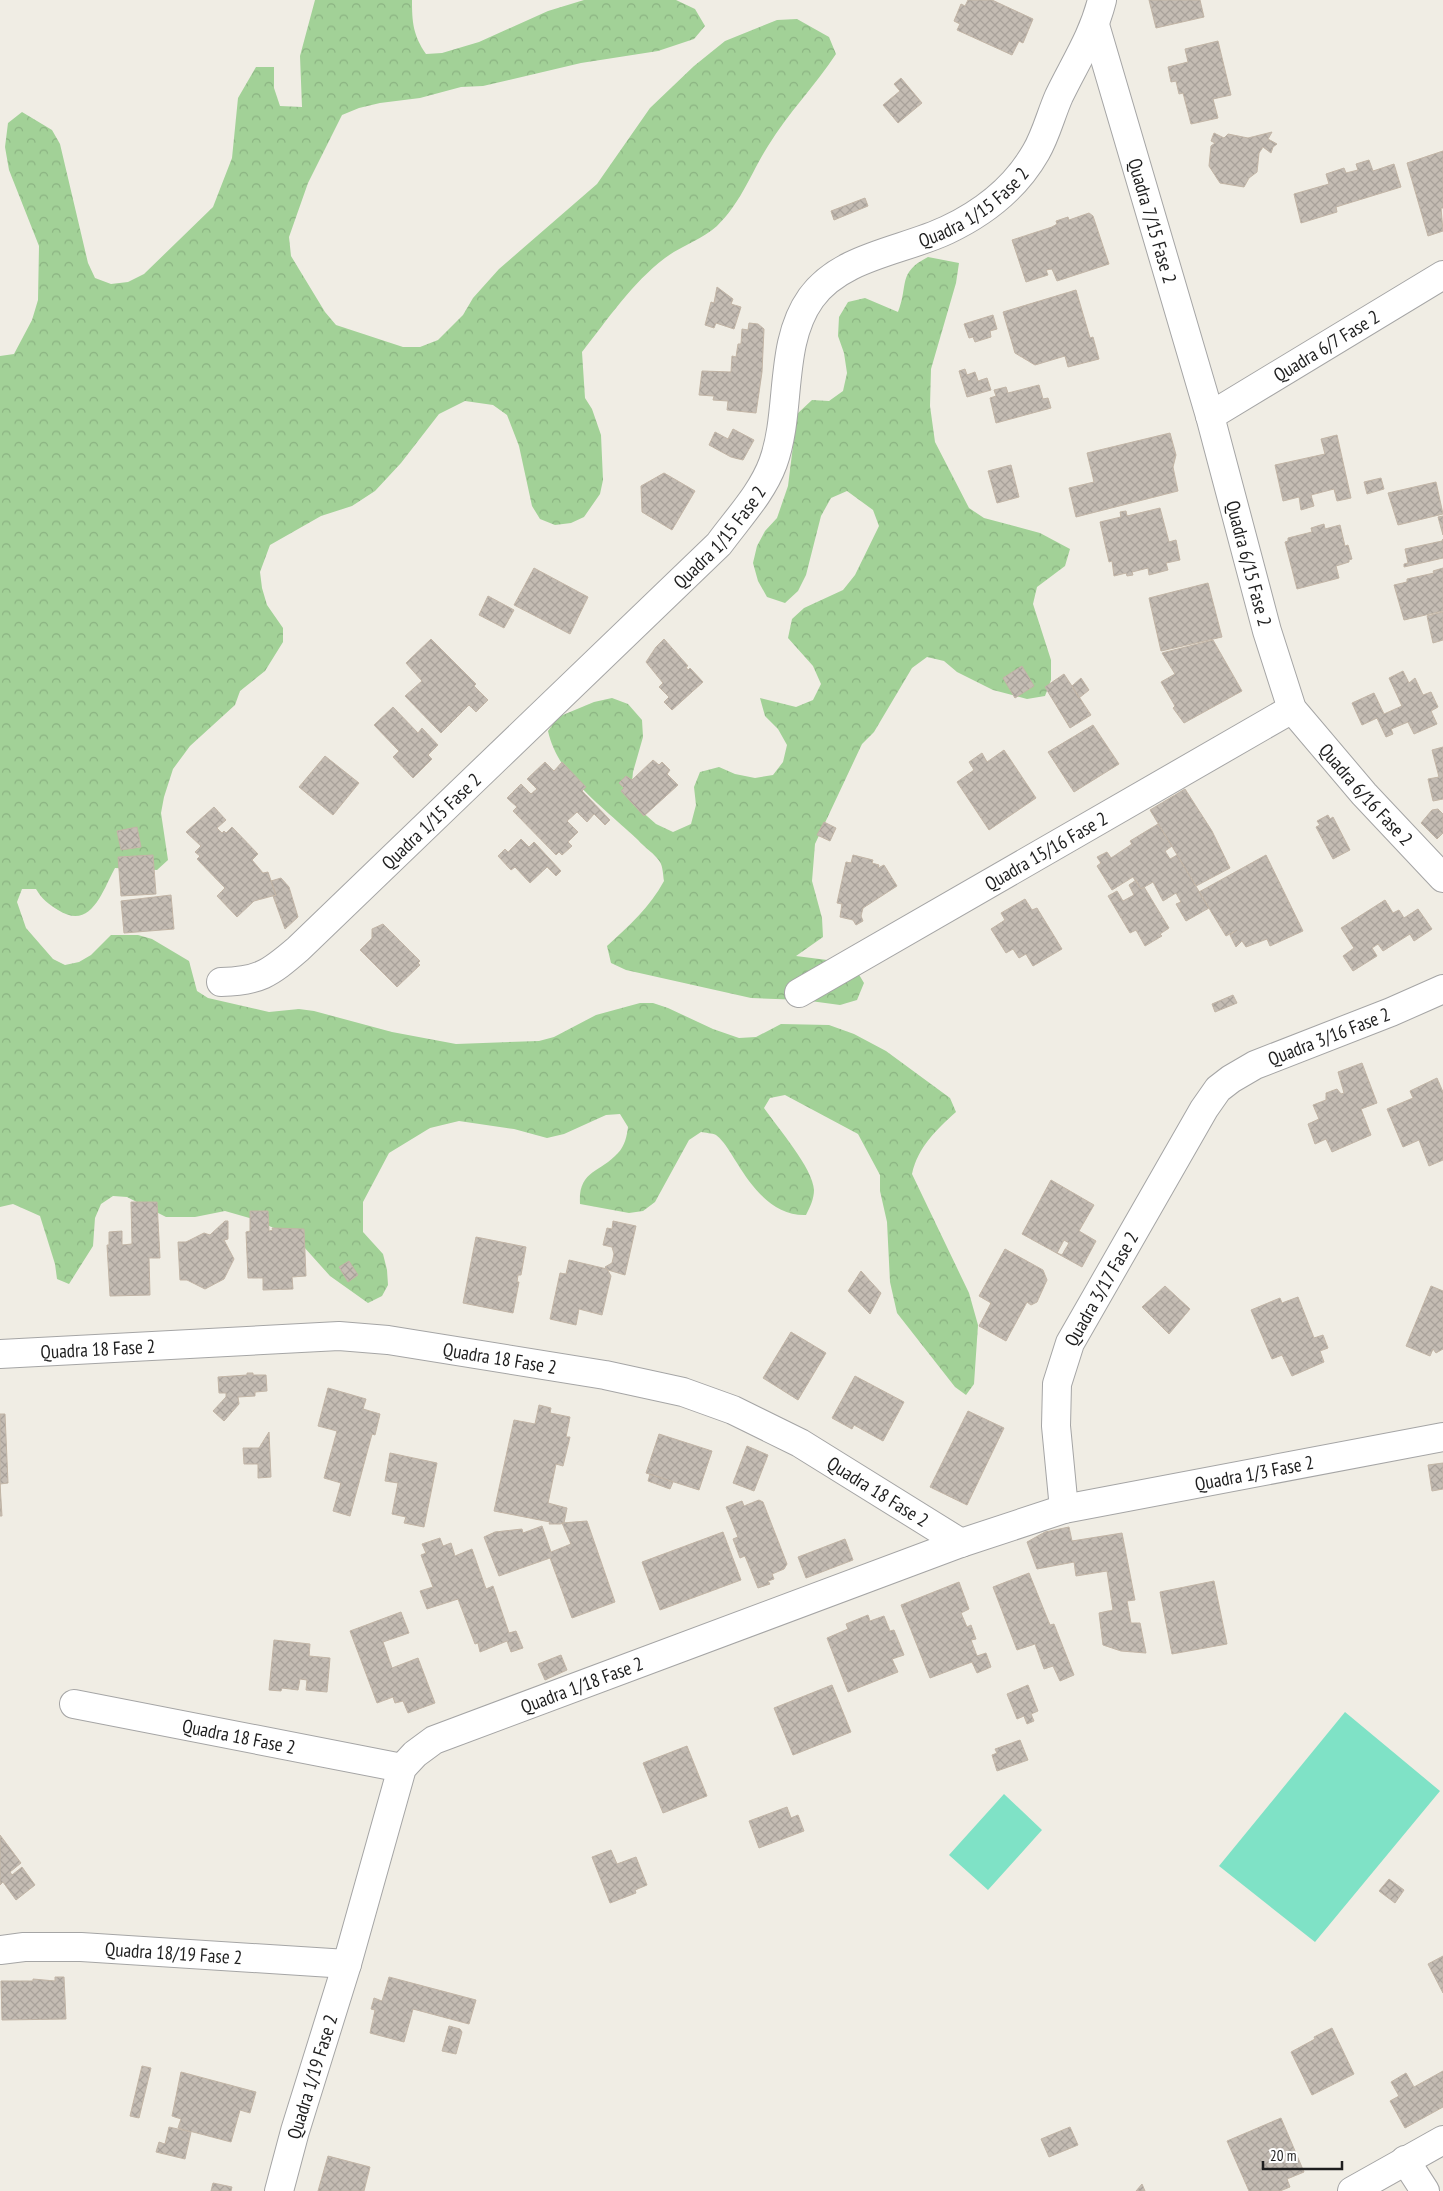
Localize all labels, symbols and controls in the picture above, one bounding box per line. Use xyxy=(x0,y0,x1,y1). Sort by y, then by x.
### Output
street label: Quadra 7/15 Fase 2 xyxy=(1123,155,1182,286)
street label: Quadra 1/15 Fase 2 xyxy=(915,162,1034,252)
street label: Quadra 6/7 Fase 2 xyxy=(1269,304,1384,387)
street label: Quadra 1/15 Fase 2 xyxy=(668,481,771,594)
street label: Quadra 6/15 Fase 2 xyxy=(1221,498,1277,629)
street label: Quadra 6/16 Fase 2 xyxy=(1314,738,1418,850)
street label: Quadra 1/15 Fase 2 xyxy=(376,768,486,874)
street label: Quadra 15/16 Fase 2 xyxy=(980,806,1112,895)
street label: Quadra 3/16 Fase 2 xyxy=(1264,1002,1393,1071)
street label: Quadra 3/17 Fase 2 xyxy=(1059,1227,1143,1350)
street label: Quadra 18 Fase 2 xyxy=(40,1334,156,1364)
street label: Quadra 18 Fase 2 xyxy=(441,1337,559,1379)
street label: Quadra 1/3 Fase 2 xyxy=(1193,1450,1316,1496)
street label: Quadra 18 Fase 2 xyxy=(823,1451,933,1532)
street label: Quadra 1/18 Fase 2 xyxy=(517,1651,646,1719)
street label: Quadra 18 Fase 2 xyxy=(180,1713,298,1759)
street label: Quadra 18/19 Fase 2 xyxy=(104,1937,243,1969)
street label: Quadra 1/19 Fase 2 xyxy=(281,2011,343,2141)
scale bar xyxy=(1263,2138,1342,2170)
text: 20 m xyxy=(1270,2146,1296,2165)

